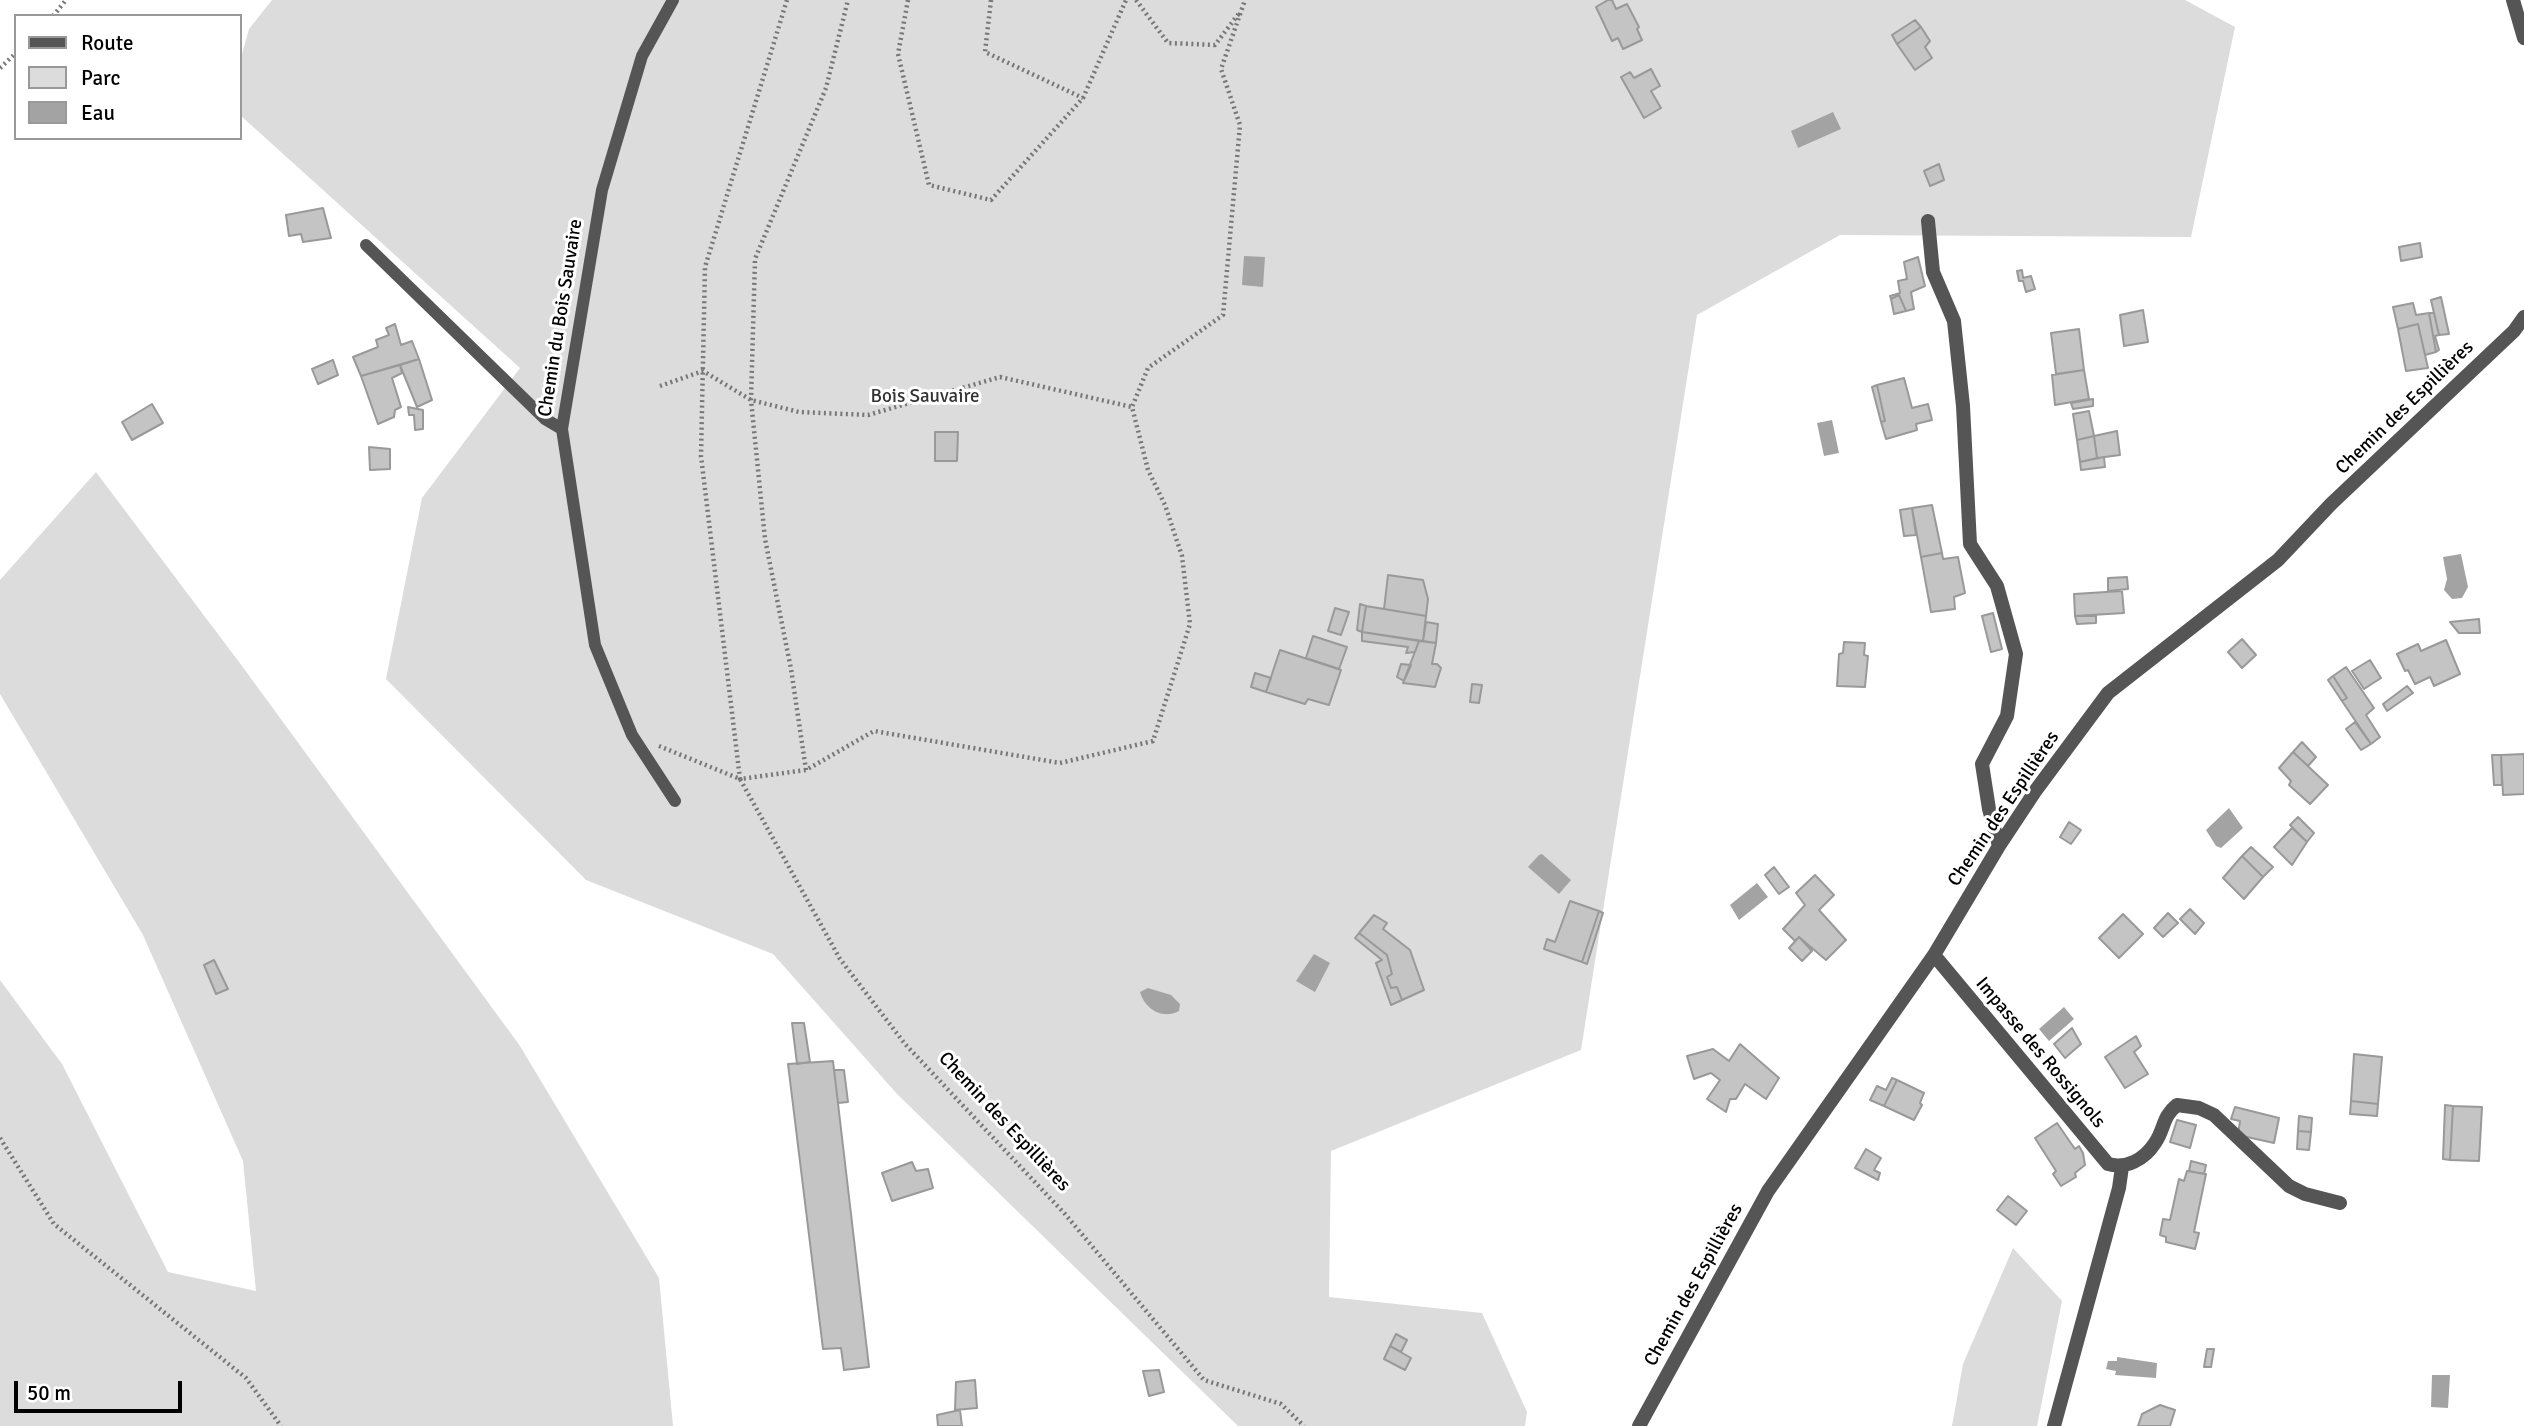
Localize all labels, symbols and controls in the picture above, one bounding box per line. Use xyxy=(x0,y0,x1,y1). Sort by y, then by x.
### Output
legend xyxy=(14,14,242,140)
text: Route xyxy=(81,30,133,56)
text: Parc xyxy=(81,65,120,91)
text: Eau xyxy=(81,100,115,126)
street label: Chemin du Bois Sauvaire xyxy=(534,217,588,419)
street label: Chemin des Espillières xyxy=(2331,336,2479,480)
park label: Bois Sauvaire xyxy=(870,386,980,408)
street label: Chemin des Espillières xyxy=(1944,727,2064,891)
street label: Impasse des Rossignols xyxy=(1970,973,2110,1133)
street label: Chemin des Espillières xyxy=(933,1047,1075,1197)
street label: Chemin des Espillières xyxy=(1640,1200,1748,1370)
scale bar xyxy=(18,1366,186,1410)
text: 50 m xyxy=(27,1380,71,1406)

